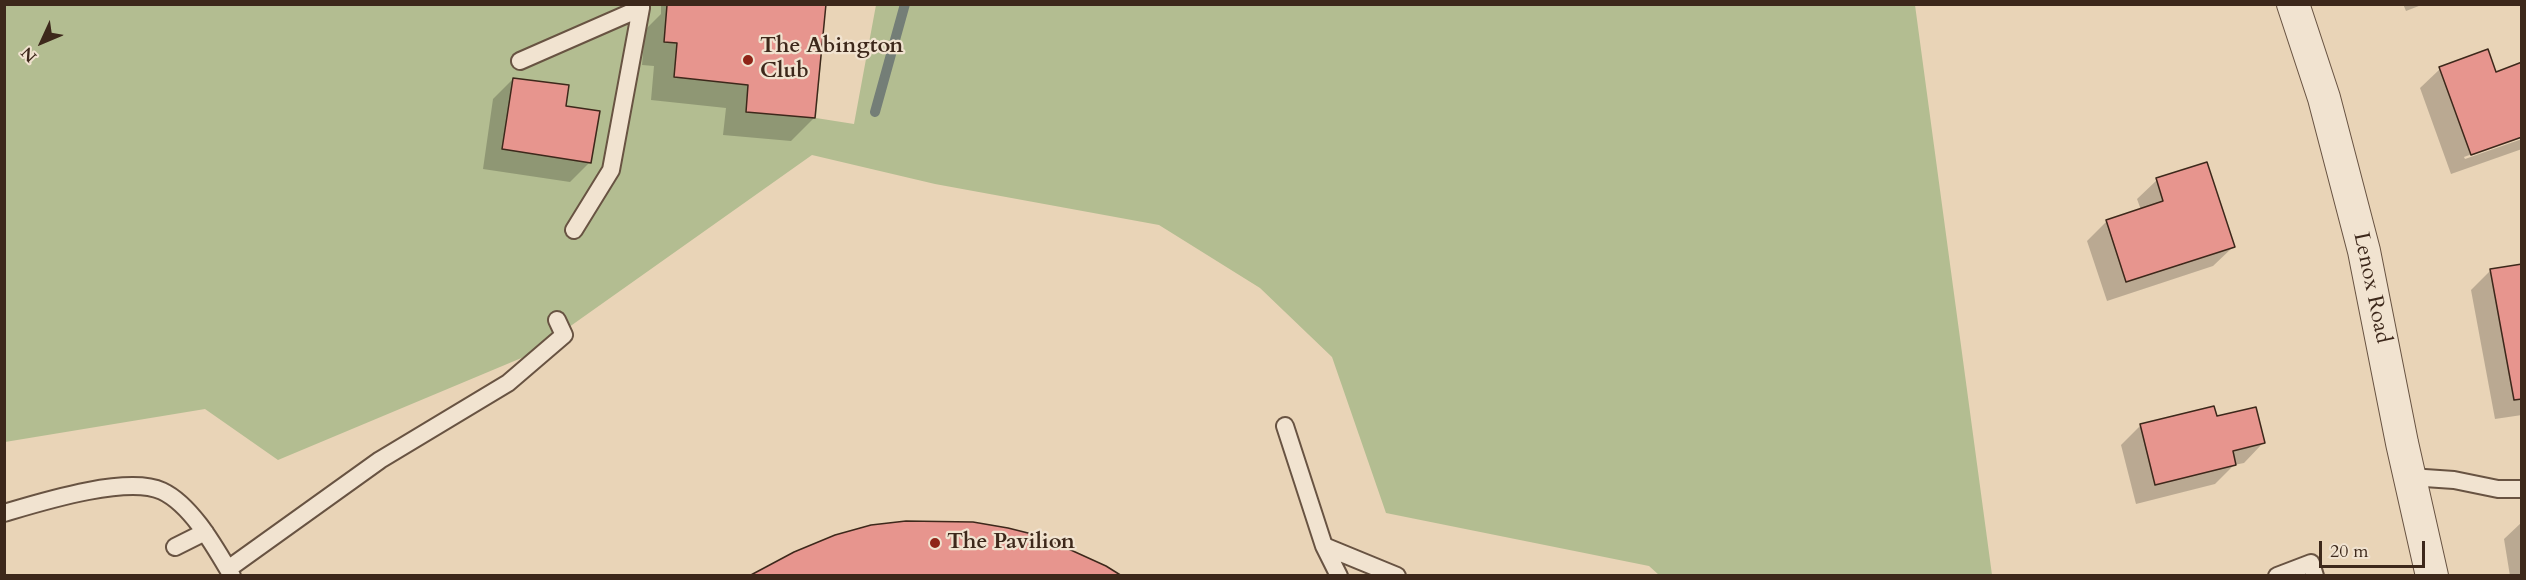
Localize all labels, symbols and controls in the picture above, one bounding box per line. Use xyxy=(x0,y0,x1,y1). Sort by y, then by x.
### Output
north arrow xyxy=(12,12,72,72)
place label: The Abington Club xyxy=(760,34,903,86)
text: N xyxy=(16,42,42,67)
marker: The Abington Club xyxy=(741,53,755,67)
street label: Lenox Road xyxy=(2346,230,2396,346)
scale bar xyxy=(2322,529,2428,567)
place label: The Pavilion xyxy=(947,530,1075,556)
marker: The Pavilion xyxy=(928,536,942,550)
text: 20 m xyxy=(2330,539,2369,564)

